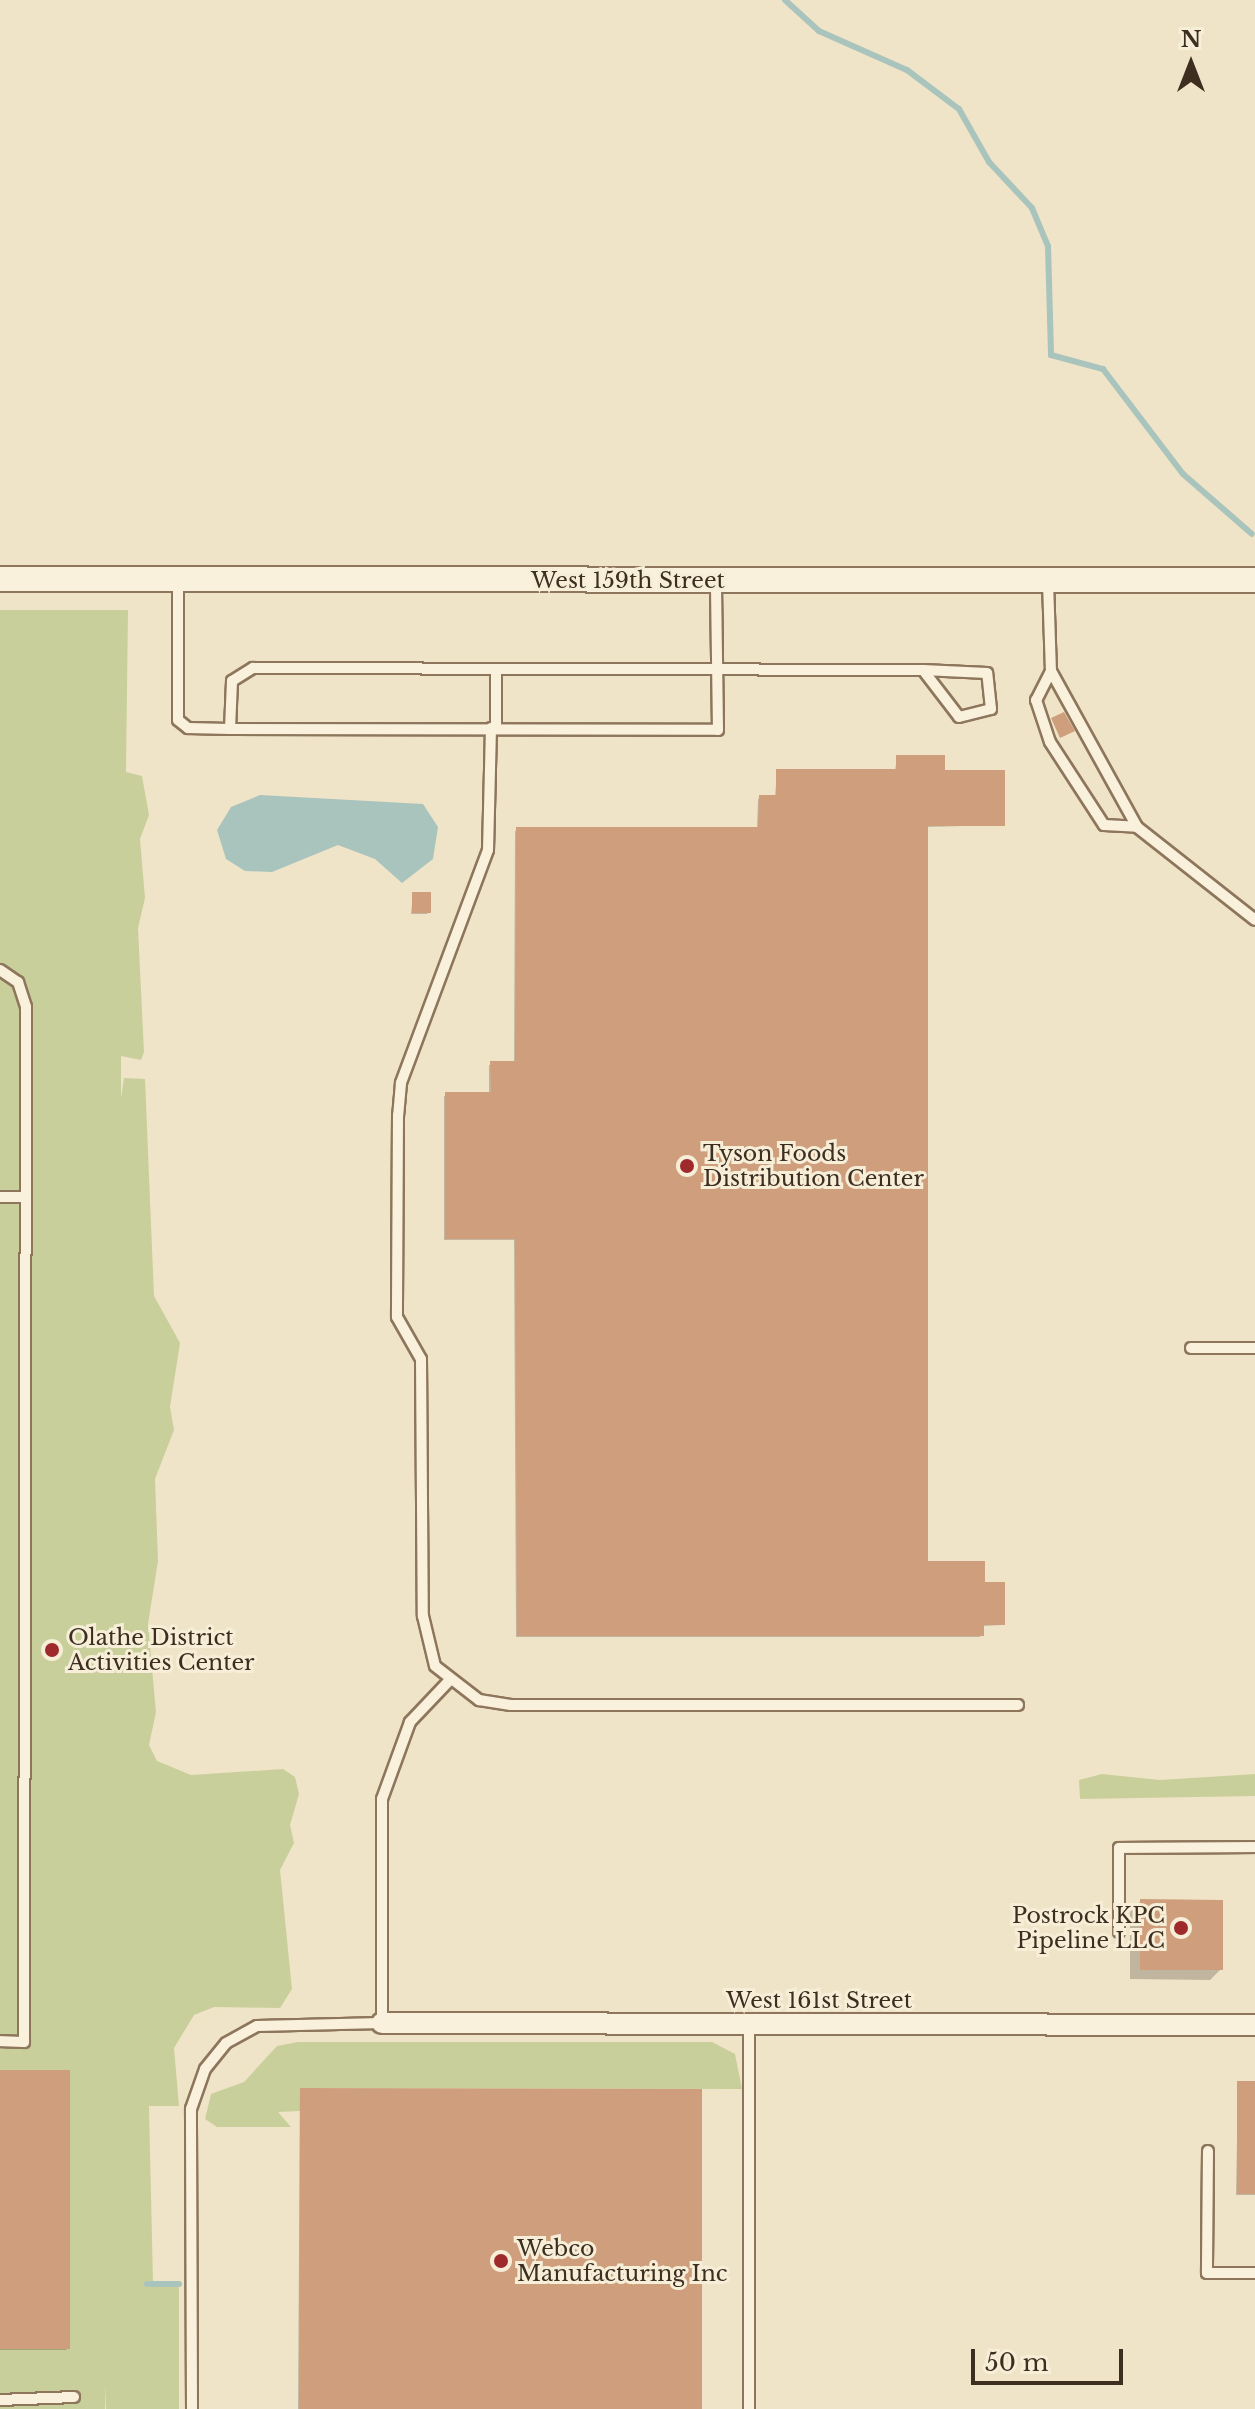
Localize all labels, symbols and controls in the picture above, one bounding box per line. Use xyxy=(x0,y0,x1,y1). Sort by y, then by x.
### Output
north arrow xyxy=(1151,24,1231,104)
text: N xyxy=(1181,26,1201,53)
street label: West 159th Street xyxy=(531,568,725,594)
place label: Tyson Foods Distribution Center xyxy=(703,1140,924,1192)
marker: Tyson Foods Distribution Center xyxy=(678,1157,696,1175)
place label: Olathe District Activities Center xyxy=(68,1624,255,1676)
marker: Olathe District Activities Center xyxy=(43,1641,61,1659)
place label: Postrock KPC Pipeline LLC xyxy=(1012,1902,1165,1954)
marker: Postrock KPC Pipeline LLC xyxy=(1172,1919,1190,1937)
street label: West 161st Street xyxy=(726,1988,912,2014)
place label: Webco Manufacturing Inc xyxy=(517,2235,728,2286)
marker: Webco Manufacturing Inc xyxy=(492,2252,510,2270)
scale bar xyxy=(975,2333,1127,2383)
text: 50 m xyxy=(985,2348,1048,2377)

